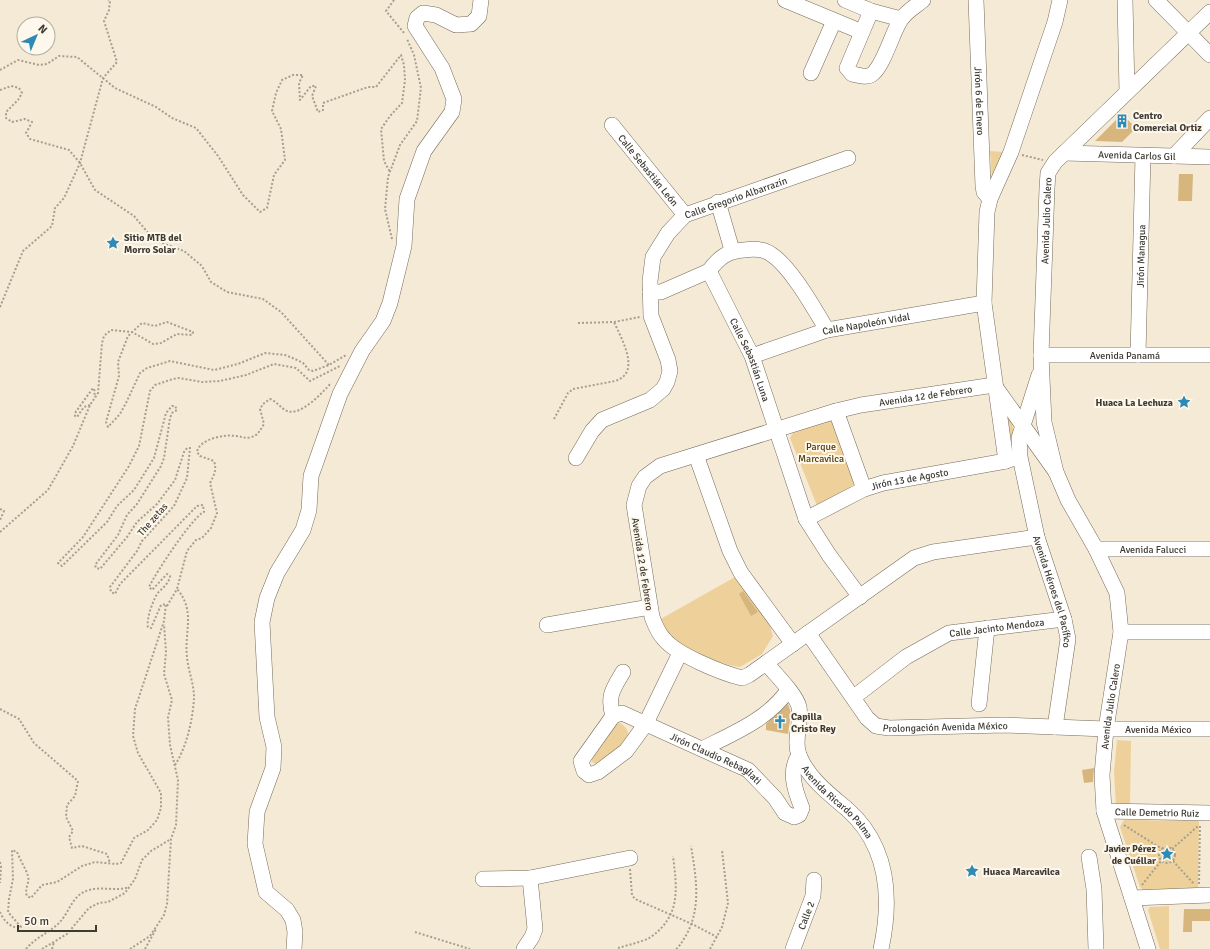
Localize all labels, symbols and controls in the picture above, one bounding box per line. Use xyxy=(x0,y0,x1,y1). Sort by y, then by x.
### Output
north arrow xyxy=(16,16,56,56)
text: N xyxy=(35,22,50,37)
street label: Jirón 6 de Enero xyxy=(972,66,986,135)
place label: Centro Comercial Ortiz xyxy=(1133,110,1202,134)
building icon: Centro Comercial Ortiz xyxy=(1114,113,1130,129)
street label: Calle Sebastián León xyxy=(615,132,680,209)
street label: Avenida Carlos Gil xyxy=(1098,149,1176,163)
street label: Calle Gregorio Albarrazín xyxy=(683,175,789,222)
street label: Avenida Julio Calero xyxy=(1039,177,1055,264)
street label: Jirón Managua xyxy=(1135,224,1148,288)
place label: Sitio MTB del Morro Solar xyxy=(124,232,182,256)
place icon: Sitio MTB del Morro Solar xyxy=(105,235,121,251)
street label: Calle Napoleón Vidal xyxy=(821,311,911,338)
street label: Calle Sebastián Luna xyxy=(727,316,772,403)
street label: Avenida Panamá xyxy=(1090,350,1160,362)
street label: Avenida 12 de Febrero xyxy=(878,383,973,409)
place icon: Huaca La Lechuza xyxy=(1176,394,1192,410)
place label: Huaca La Lechuza xyxy=(1096,397,1173,409)
park label: Parque Marcavilca xyxy=(798,441,844,465)
street label: Jirón 13 de Agosto xyxy=(870,466,949,493)
street label: The zetas xyxy=(135,500,171,539)
street label: Avenida 12 de Febrero xyxy=(629,517,655,612)
street label: Avenida Héroes del Pacífico xyxy=(1030,534,1073,649)
street label: Avenida Falucci xyxy=(1120,544,1186,556)
street label: Calle Jacinto Mendoza xyxy=(949,616,1045,640)
street label: Avenida Julio Calero xyxy=(1099,663,1123,750)
place label: Capilla Cristo Rey xyxy=(791,711,836,735)
church icon: Capilla Cristo Rey xyxy=(772,714,788,730)
street label: Prolongación Avenida México xyxy=(882,720,1008,735)
street label: Avenida México xyxy=(1125,724,1191,736)
street label: Jirón Claudio Rebagliati xyxy=(668,731,764,787)
street label: Avenida Ricardo Palma xyxy=(799,763,875,841)
street label: Calle Demetrio Ruiz xyxy=(1115,806,1200,820)
place label: Javier Pérez de Cuéllar xyxy=(1104,843,1157,867)
place icon: Javier Pérez de Cuéllar xyxy=(1159,846,1175,862)
place icon: Huaca Marcavilca xyxy=(964,863,980,879)
place label: Huaca Marcavilca xyxy=(983,866,1060,878)
street label: Calle 2 xyxy=(796,900,817,932)
scale bar xyxy=(18,907,96,933)
text: 50 m xyxy=(24,914,49,929)

